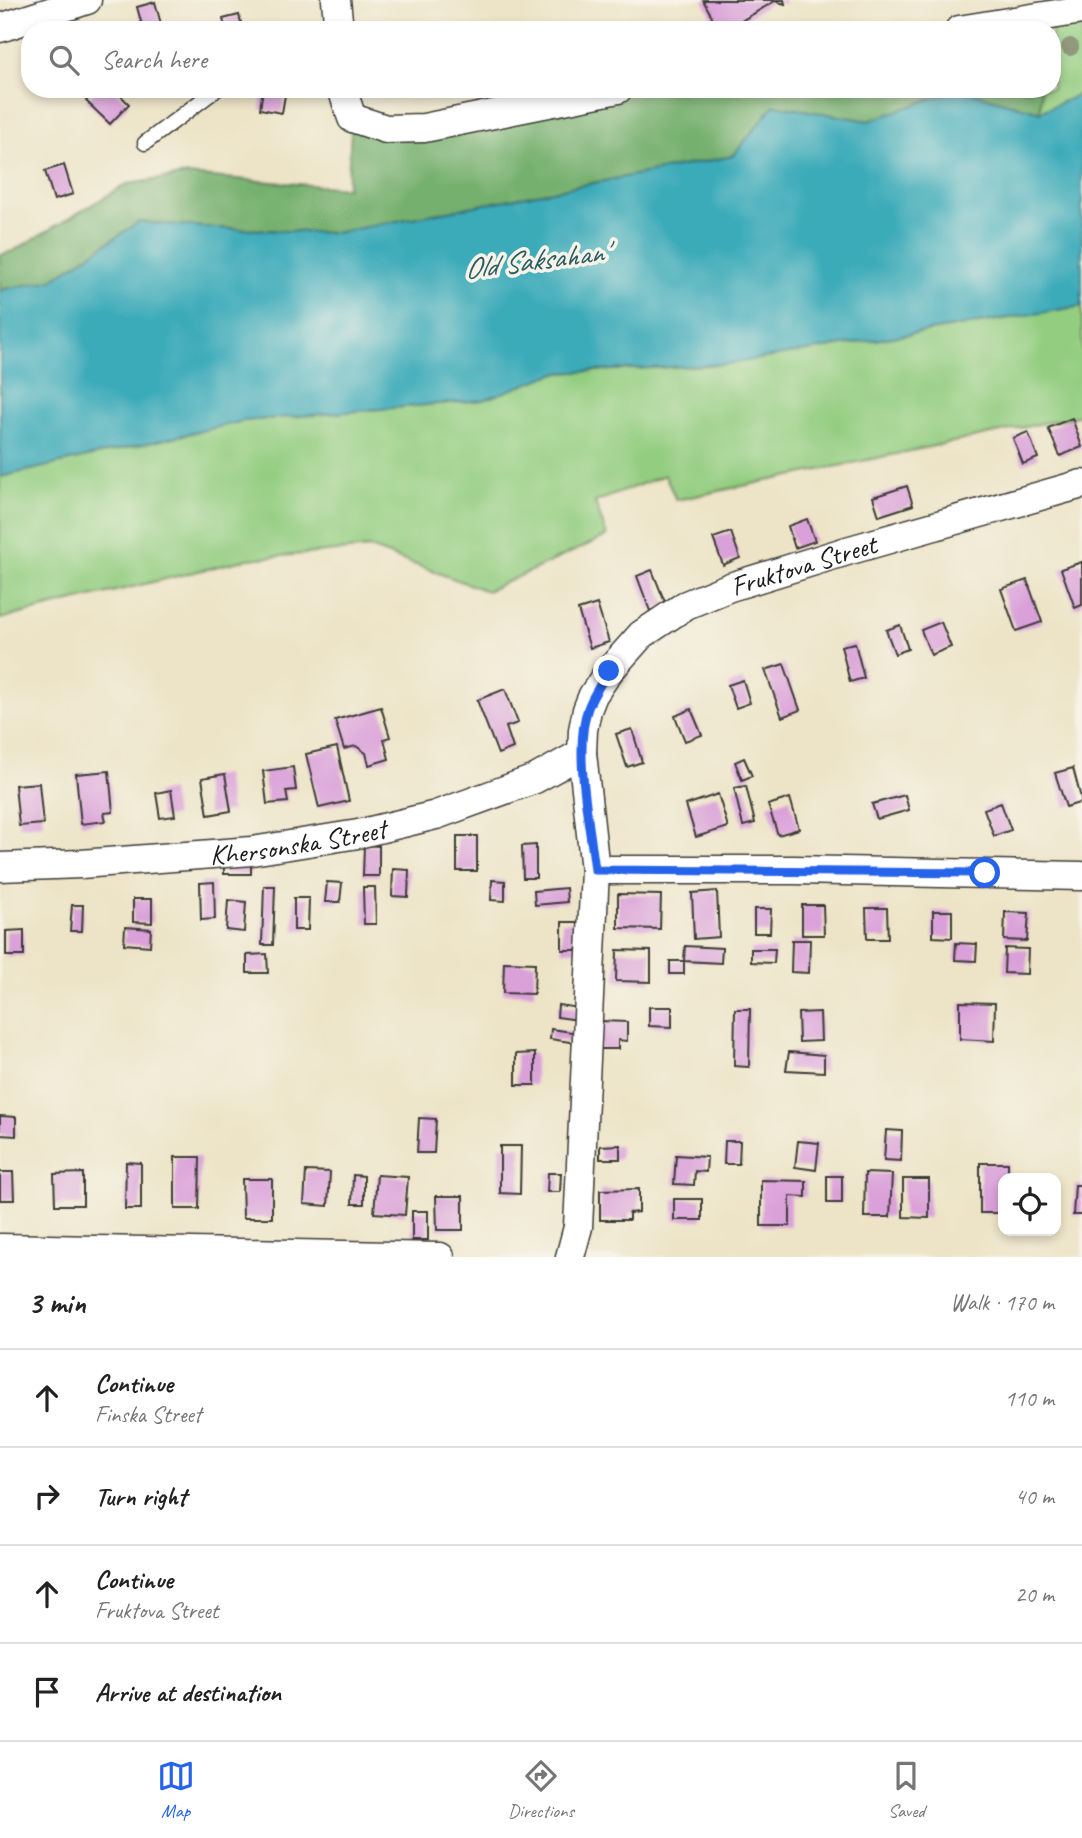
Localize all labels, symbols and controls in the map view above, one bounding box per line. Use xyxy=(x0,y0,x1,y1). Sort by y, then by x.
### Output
search box xyxy=(21,21,1061,98)
icon: search xyxy=(45,41,83,79)
text: Search here xyxy=(101,43,207,76)
water label: Old Saksahan' xyxy=(462,231,619,288)
street label: Fruktova Street xyxy=(726,525,883,603)
route end xyxy=(593,655,624,686)
street label: Khersonska Street xyxy=(208,810,393,872)
route start xyxy=(969,857,1000,888)
map controls xyxy=(998,1173,1061,1236)
button: locate xyxy=(998,1173,1061,1236)
text: 3 min xyxy=(28,1284,85,1322)
text: Walk · 170 m xyxy=(950,1288,1054,1317)
text: Continue xyxy=(95,1367,173,1400)
icon: ahead xyxy=(28,1379,66,1417)
text: 110 m xyxy=(1005,1384,1054,1413)
text: Finska Street xyxy=(95,1400,201,1429)
icon: right xyxy=(28,1477,66,1515)
text: Turn right xyxy=(95,1480,186,1513)
text: 40 m xyxy=(1015,1482,1054,1511)
text: Continue xyxy=(95,1563,173,1596)
icon: ahead xyxy=(28,1575,66,1613)
text: 20 m xyxy=(1015,1580,1054,1609)
text: Fruktova Street xyxy=(95,1596,218,1625)
icon: arrive xyxy=(28,1673,66,1711)
text: Arrive at destination xyxy=(95,1676,281,1709)
tab: Map xyxy=(157,1757,195,1823)
tab: Directions xyxy=(508,1757,574,1823)
tab: Saved xyxy=(887,1757,925,1823)

